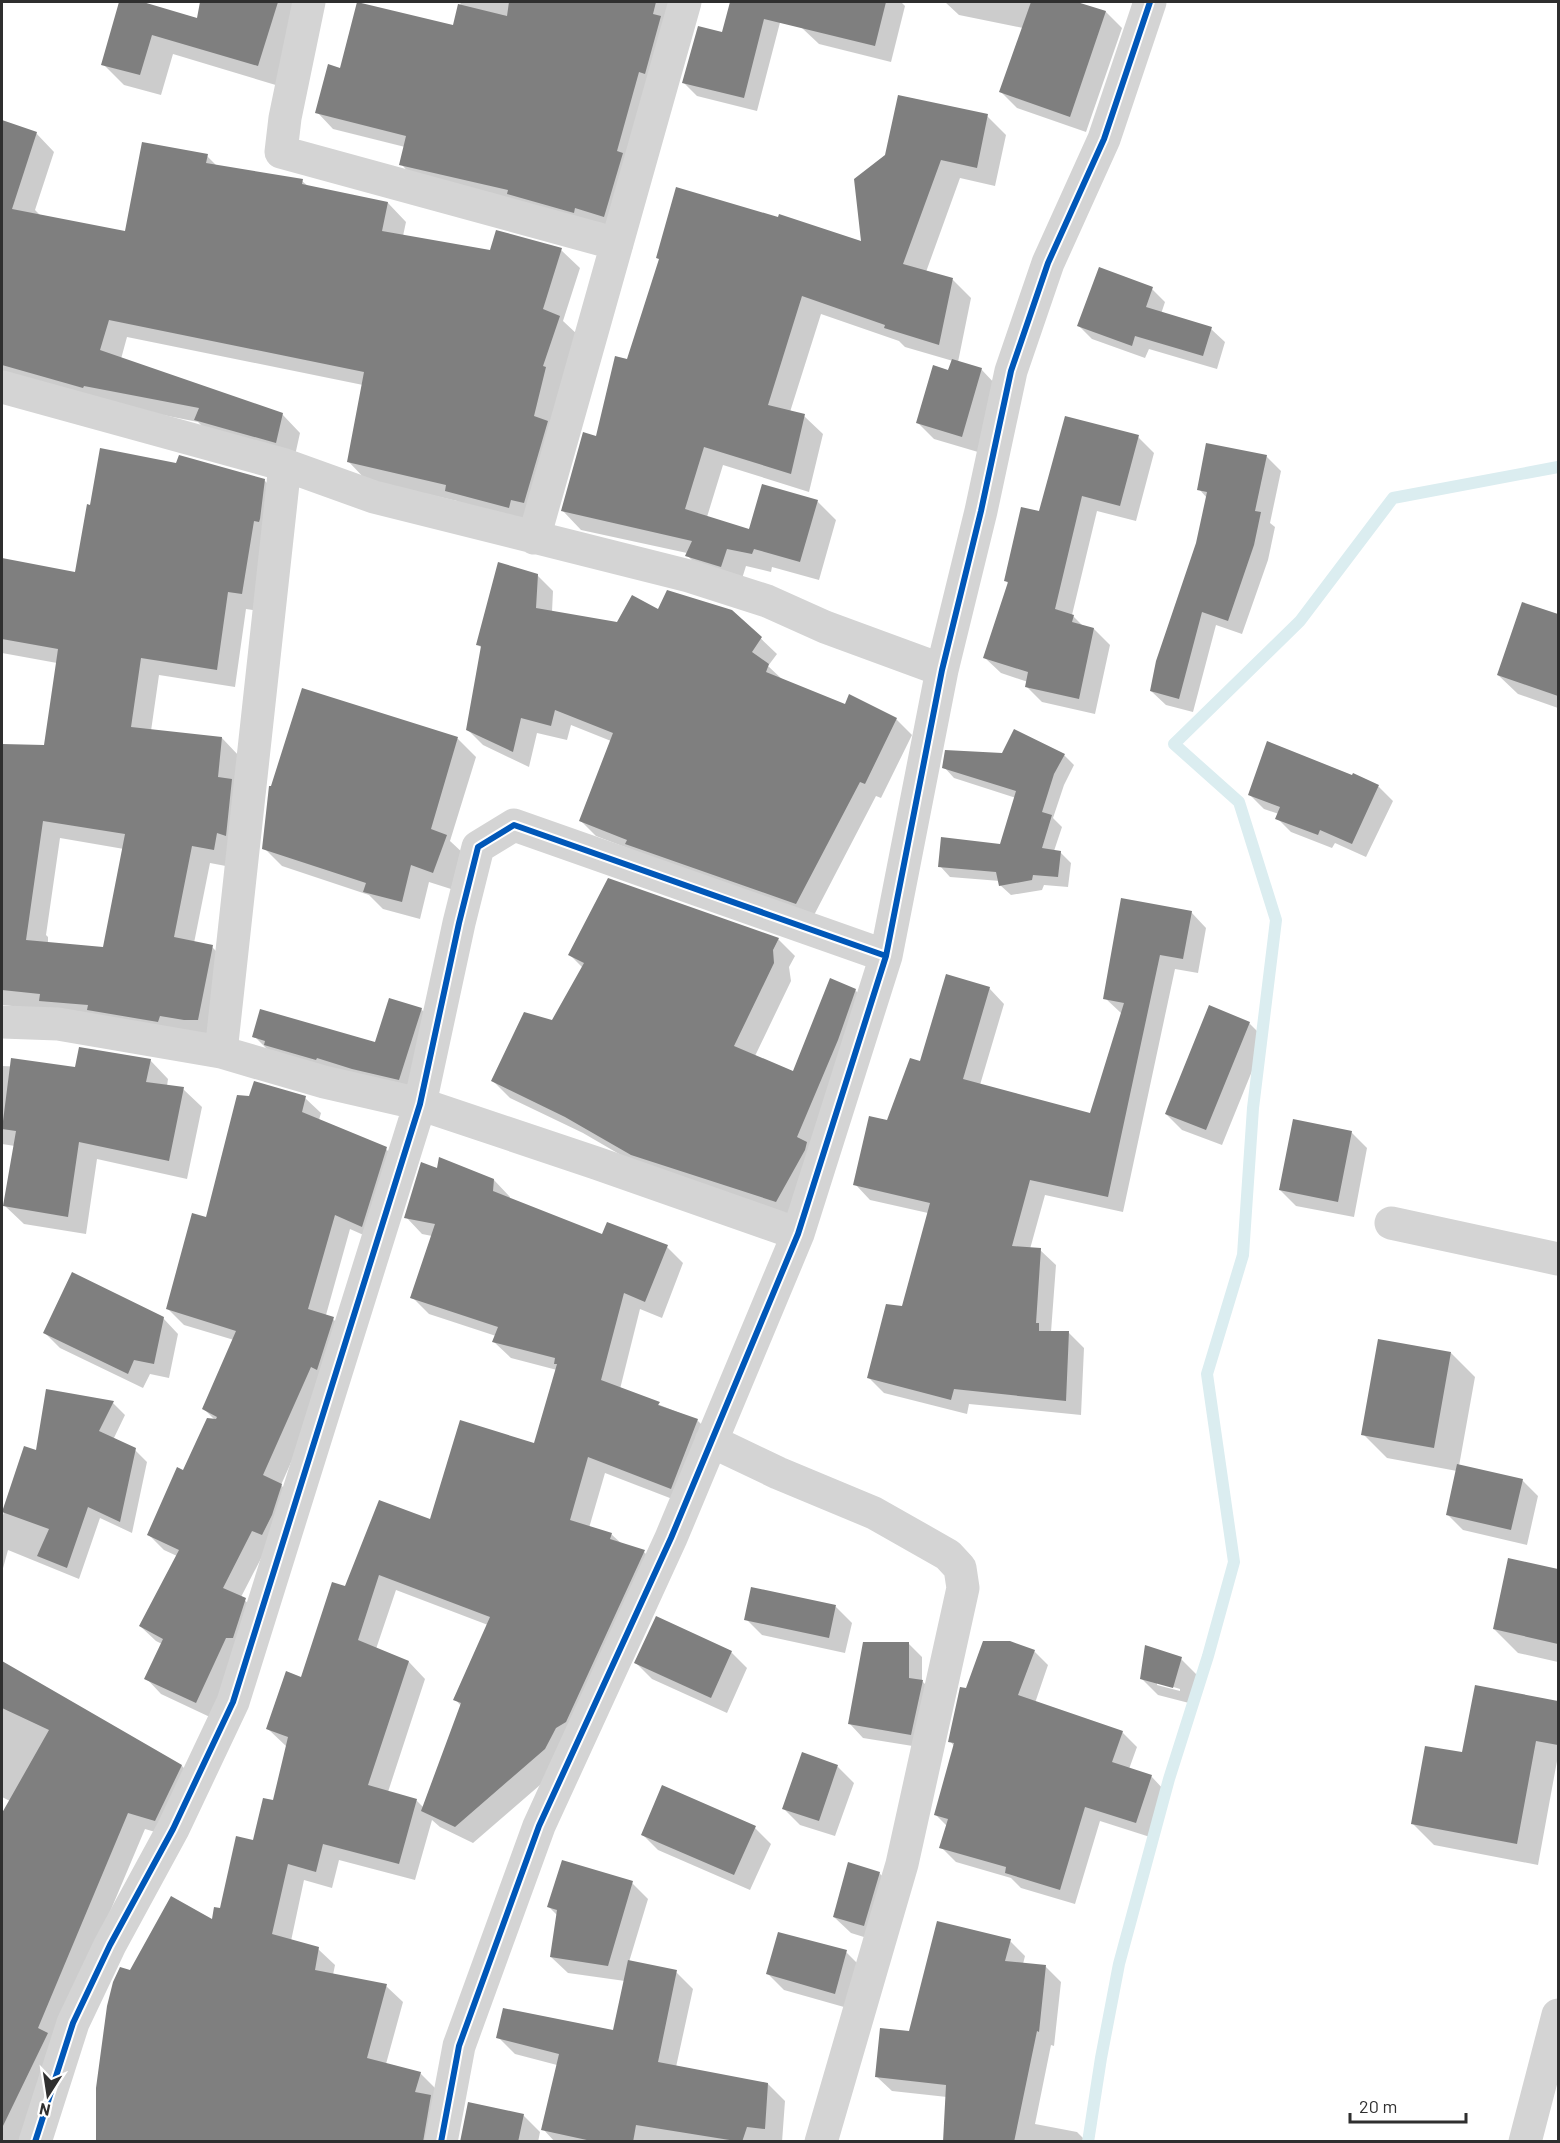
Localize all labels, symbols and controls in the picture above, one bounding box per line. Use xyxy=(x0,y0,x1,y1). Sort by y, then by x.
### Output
north arrow xyxy=(18,2065,78,2125)
scale bar xyxy=(1350,2086,1466,2124)
text: 20 m xyxy=(1359,2095,1397,2117)
text: N xyxy=(38,2100,52,2121)

